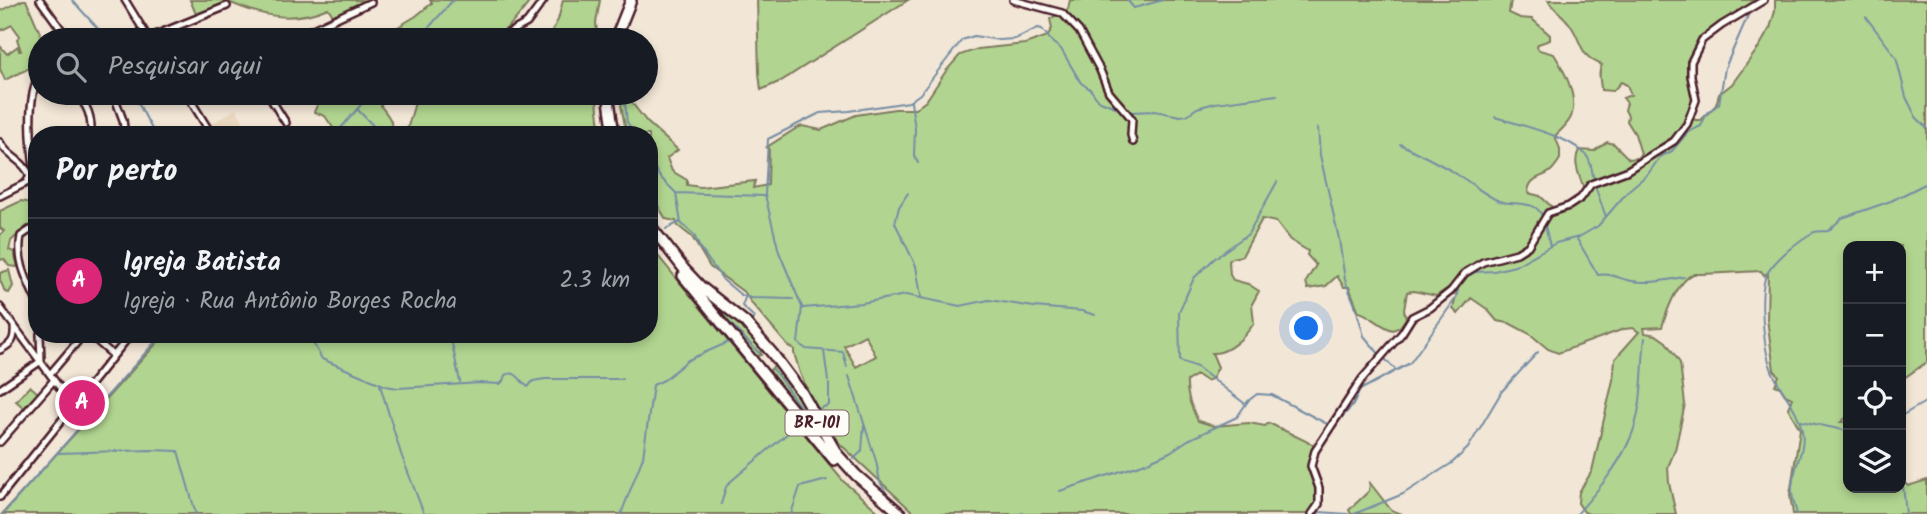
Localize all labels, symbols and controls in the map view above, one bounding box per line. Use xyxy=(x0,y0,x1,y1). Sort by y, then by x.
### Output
search box xyxy=(28,28,658,105)
text: Pesquisar aqui xyxy=(108,46,261,88)
icon: search xyxy=(52,48,90,86)
text: Por perto xyxy=(56,148,177,196)
map controls xyxy=(1843,241,1906,493)
button: + xyxy=(1843,241,1906,304)
text: Igreja Batista xyxy=(123,242,281,284)
text: A xyxy=(72,263,86,299)
text: 2.3 km xyxy=(560,263,630,299)
text: Igreja · Rua Antônio Borges Rocha xyxy=(123,284,457,320)
button: − xyxy=(1843,304,1906,367)
your location xyxy=(1289,311,1323,345)
button: locate xyxy=(1843,367,1906,430)
pin: A xyxy=(59,377,105,429)
road number: BR-101 xyxy=(786,410,848,436)
button: layers xyxy=(1843,430,1906,493)

